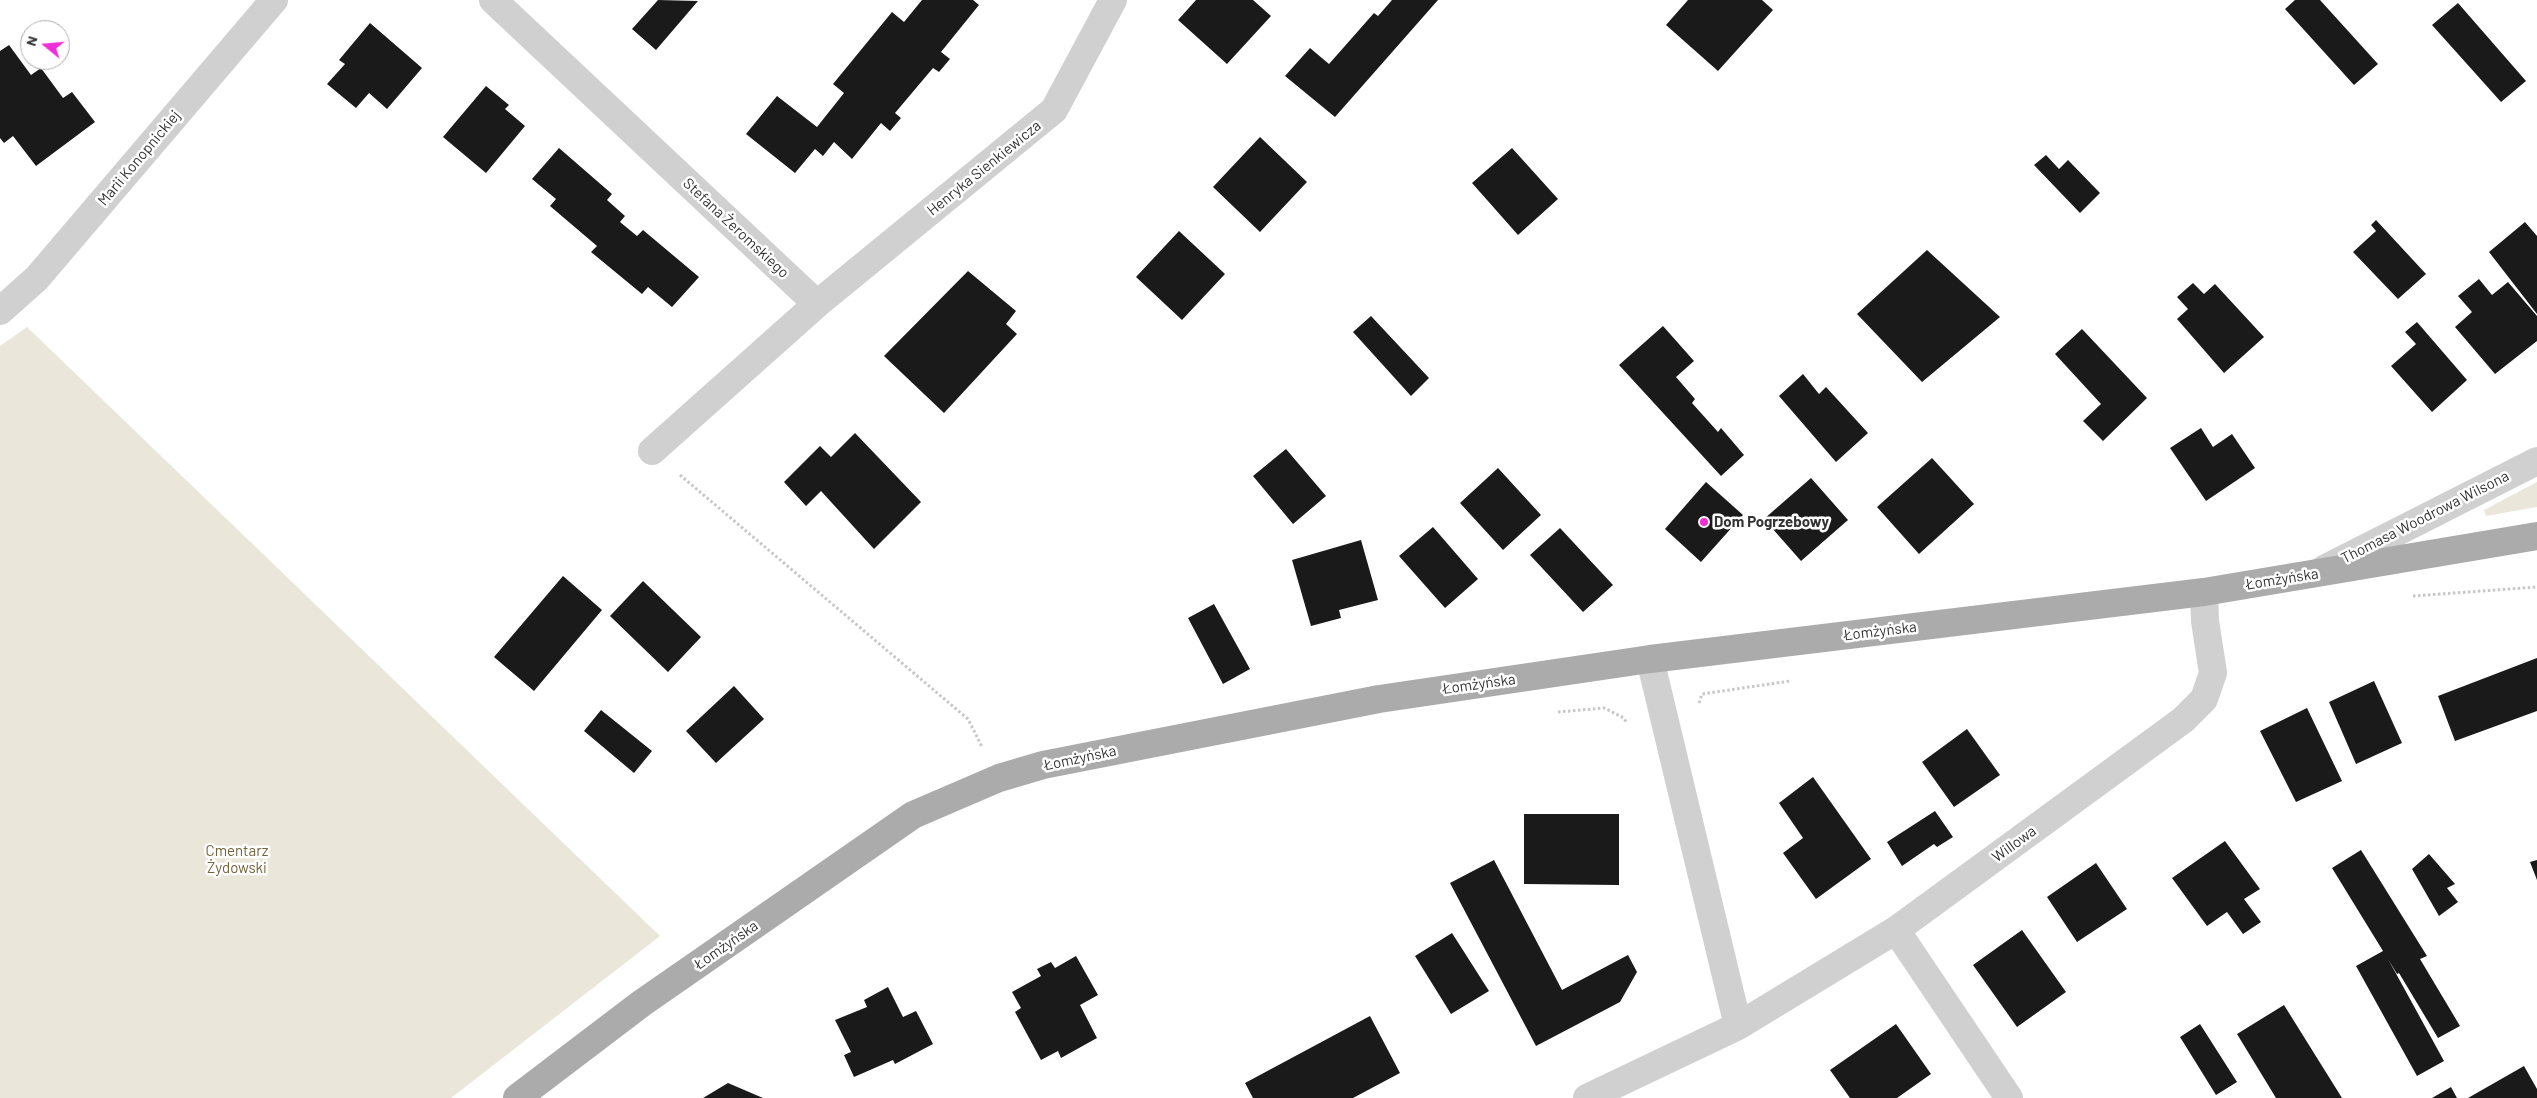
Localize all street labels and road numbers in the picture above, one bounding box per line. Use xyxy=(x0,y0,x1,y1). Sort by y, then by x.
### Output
street label: Marii Konopnickiej xyxy=(94,107,184,209)
street label: Henryka Sienkiewicza xyxy=(923,117,1045,219)
street label: Stefana Żeromskiego xyxy=(679,174,793,282)
street label: Thomasa Woodrowa Wilsona xyxy=(2338,467,2512,567)
street label: Łomżyńska xyxy=(2244,564,2320,594)
street label: Łomżyńska xyxy=(1842,618,1918,644)
street label: Łomżyńska xyxy=(1441,670,1517,698)
street label: Łomżyńska xyxy=(1042,742,1118,774)
street label: Willowa xyxy=(1988,822,2040,866)
street label: Łomżyńska xyxy=(691,917,761,973)

